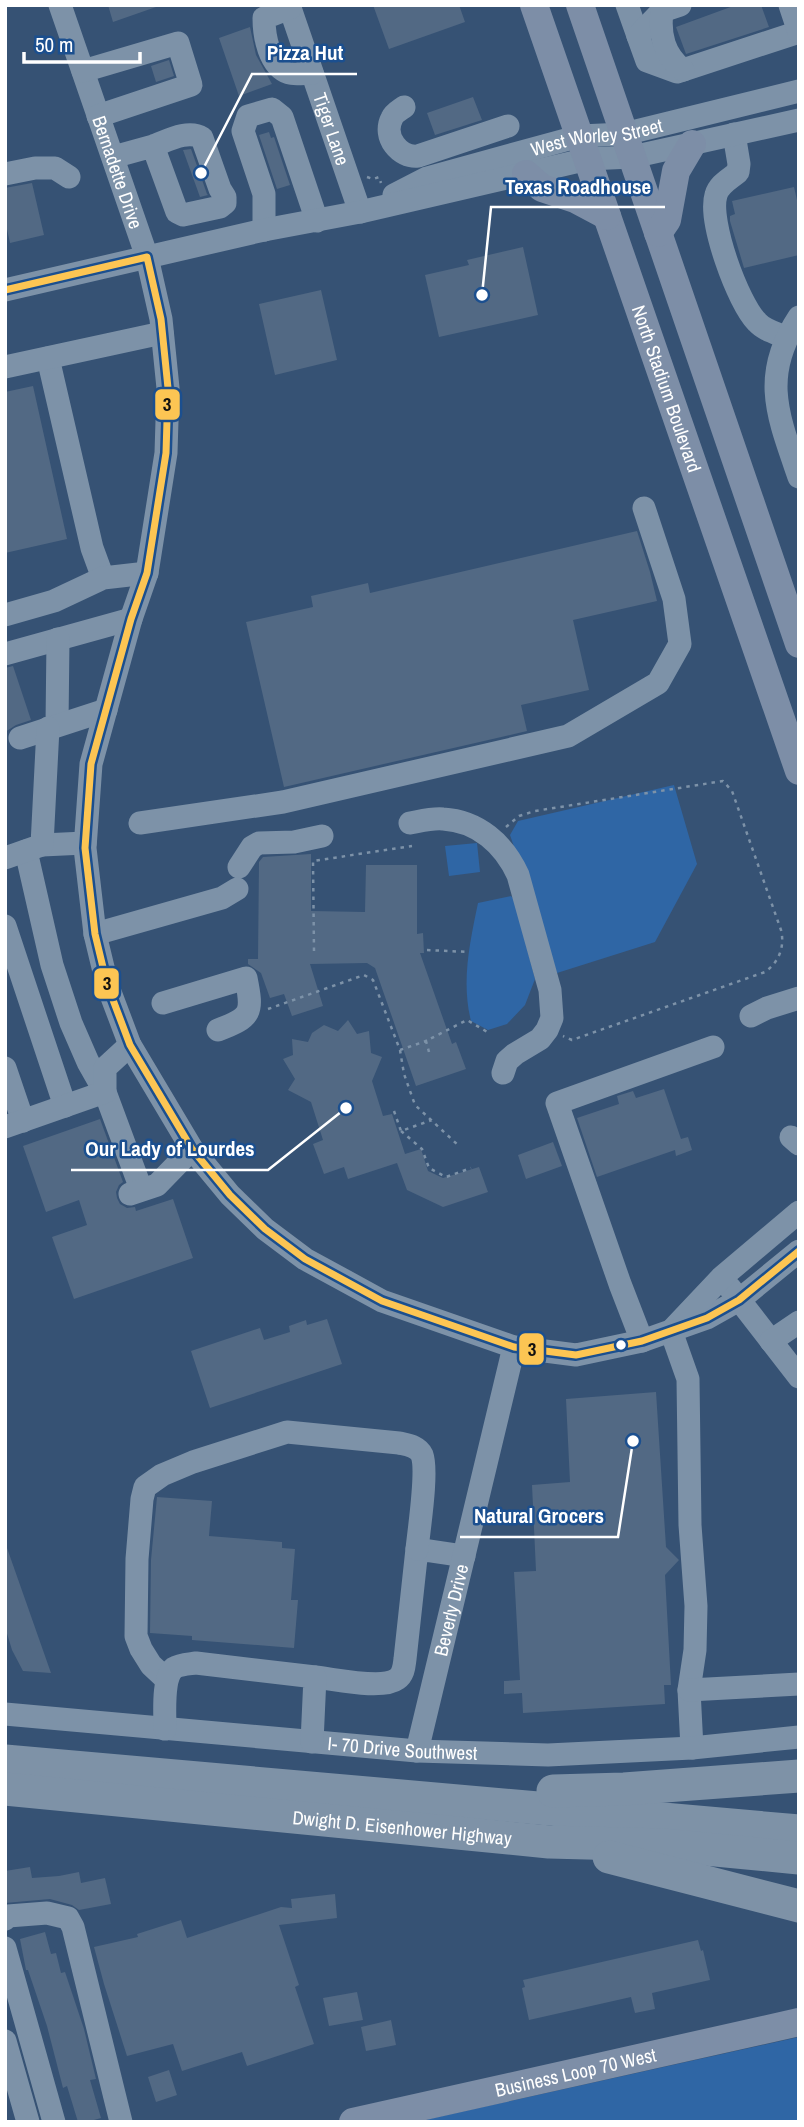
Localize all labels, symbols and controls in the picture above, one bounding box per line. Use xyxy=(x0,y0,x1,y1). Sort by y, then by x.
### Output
scale bar xyxy=(24,21,140,65)
text: 50 m xyxy=(35,30,73,59)
callout: Pizza Hut xyxy=(252,32,357,74)
text: Pizza Hut xyxy=(267,38,344,67)
street label: Tiger Lane xyxy=(307,89,356,169)
street label: Bernadette Drive xyxy=(86,112,149,232)
street label: West Worley Street xyxy=(528,112,666,162)
callout: Texas Roadhouse xyxy=(491,165,665,207)
text: Texas Roadhouse xyxy=(505,172,651,201)
street label: North Stadium Boulevard xyxy=(626,302,708,476)
line badge: 3 xyxy=(154,388,181,421)
text: 3 xyxy=(163,391,172,417)
line badge: 3 xyxy=(93,967,120,1000)
text: 3 xyxy=(103,970,112,996)
callout: Our Lady of Lourdes xyxy=(71,1128,268,1170)
text: Our Lady of Lourdes xyxy=(85,1134,255,1163)
line badge: 3 xyxy=(518,1332,545,1366)
text: 3 xyxy=(528,1336,537,1362)
unlabelled marker xyxy=(614,1338,628,1352)
callout: Natural Grocers xyxy=(460,1495,618,1537)
text: Natural Grocers xyxy=(474,1501,604,1530)
street label: Beverly Drive xyxy=(427,1561,474,1659)
street label: I- 70 Drive Southwest xyxy=(327,1730,478,1766)
street label: Dwight D. Eisenhower Highway xyxy=(291,1804,513,1851)
street label: Business Loop 70 West xyxy=(492,2041,659,2103)

